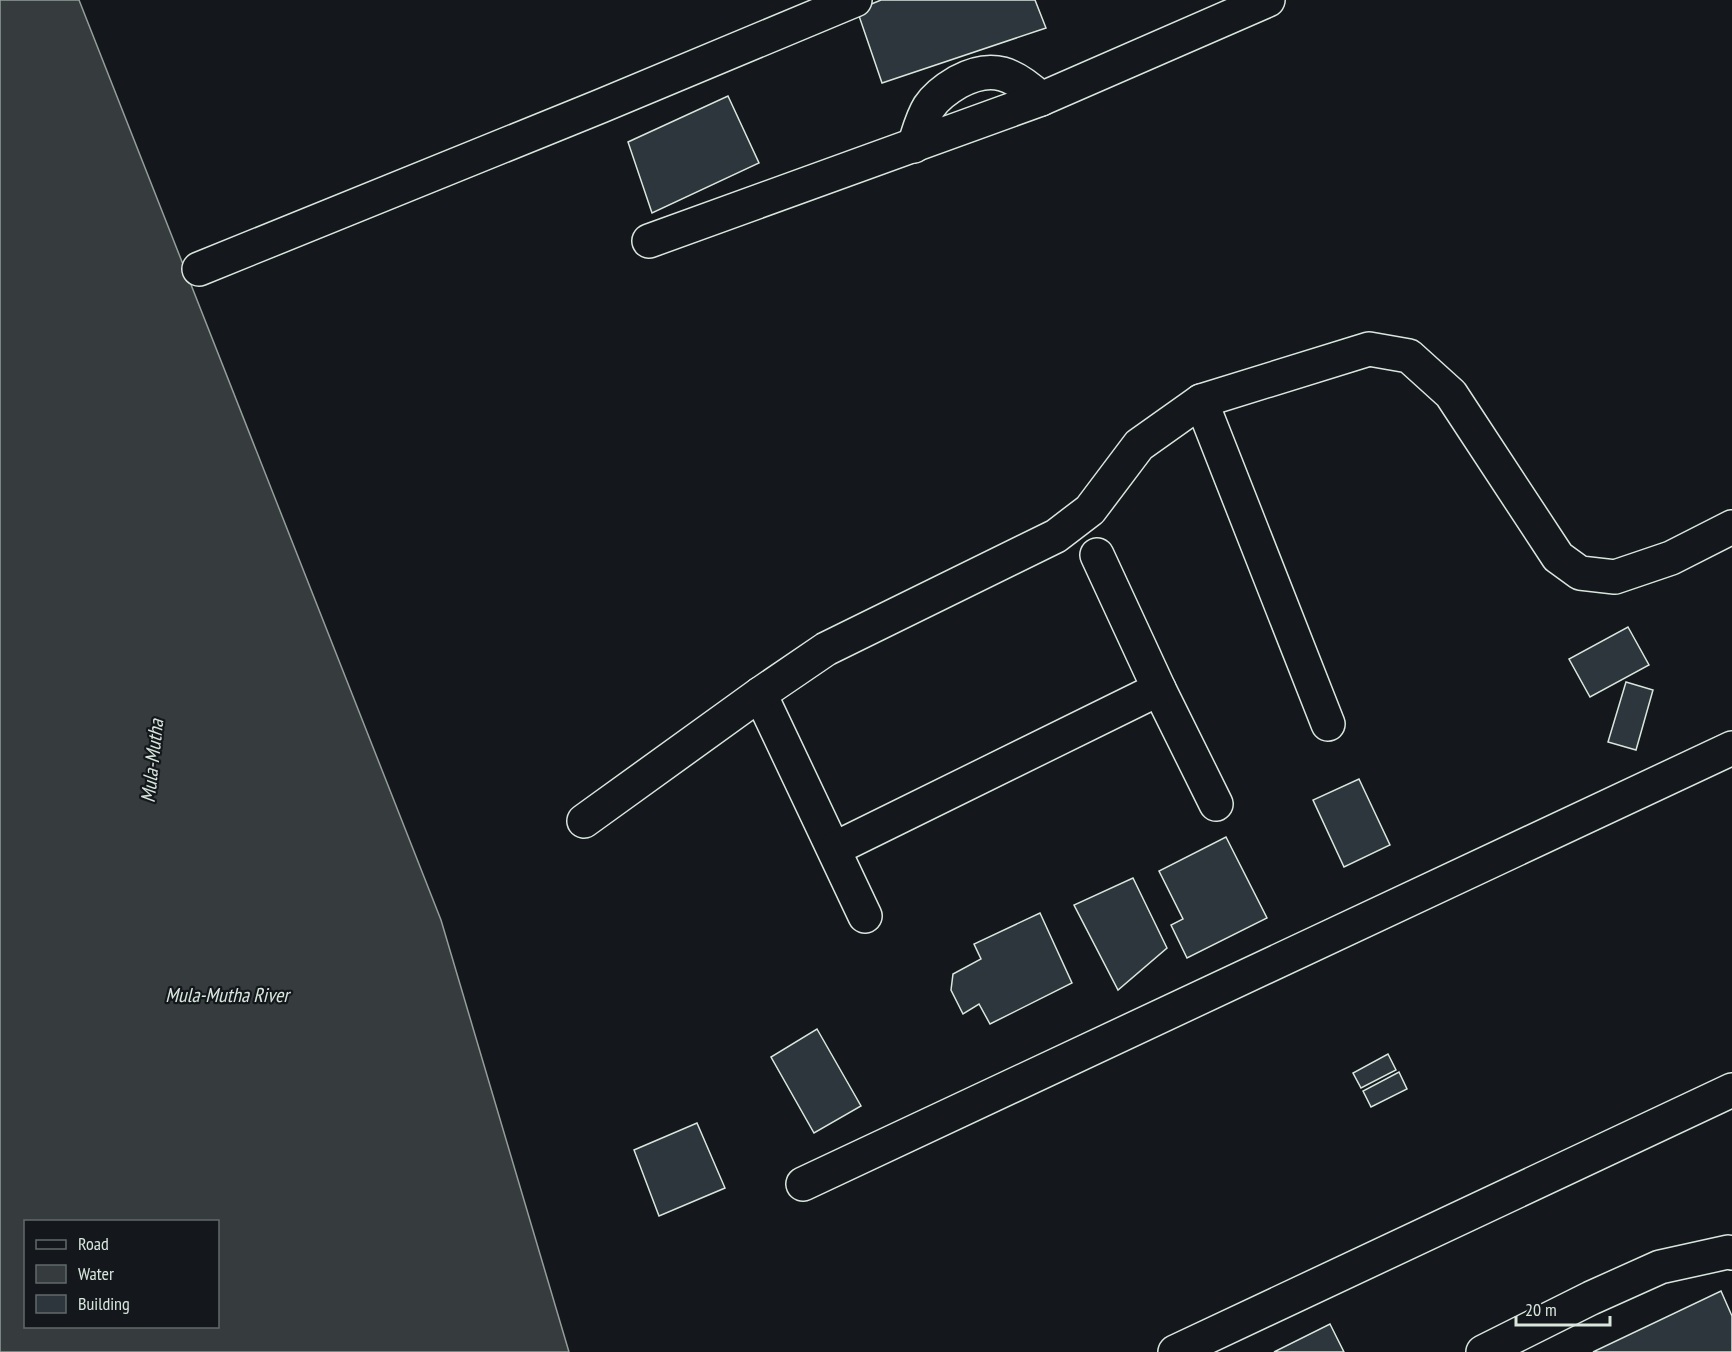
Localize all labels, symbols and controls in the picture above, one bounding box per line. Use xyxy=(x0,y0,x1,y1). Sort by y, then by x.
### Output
water label: Mula-Mutha xyxy=(135,717,169,804)
water label: Mula-Mutha River xyxy=(165,982,291,1008)
legend xyxy=(24,1220,219,1328)
text: Road xyxy=(78,1232,109,1255)
text: Water xyxy=(78,1262,114,1285)
scale bar xyxy=(1516,1289,1610,1327)
text: Building xyxy=(78,1292,130,1315)
text: 20 m xyxy=(1525,1298,1557,1321)

